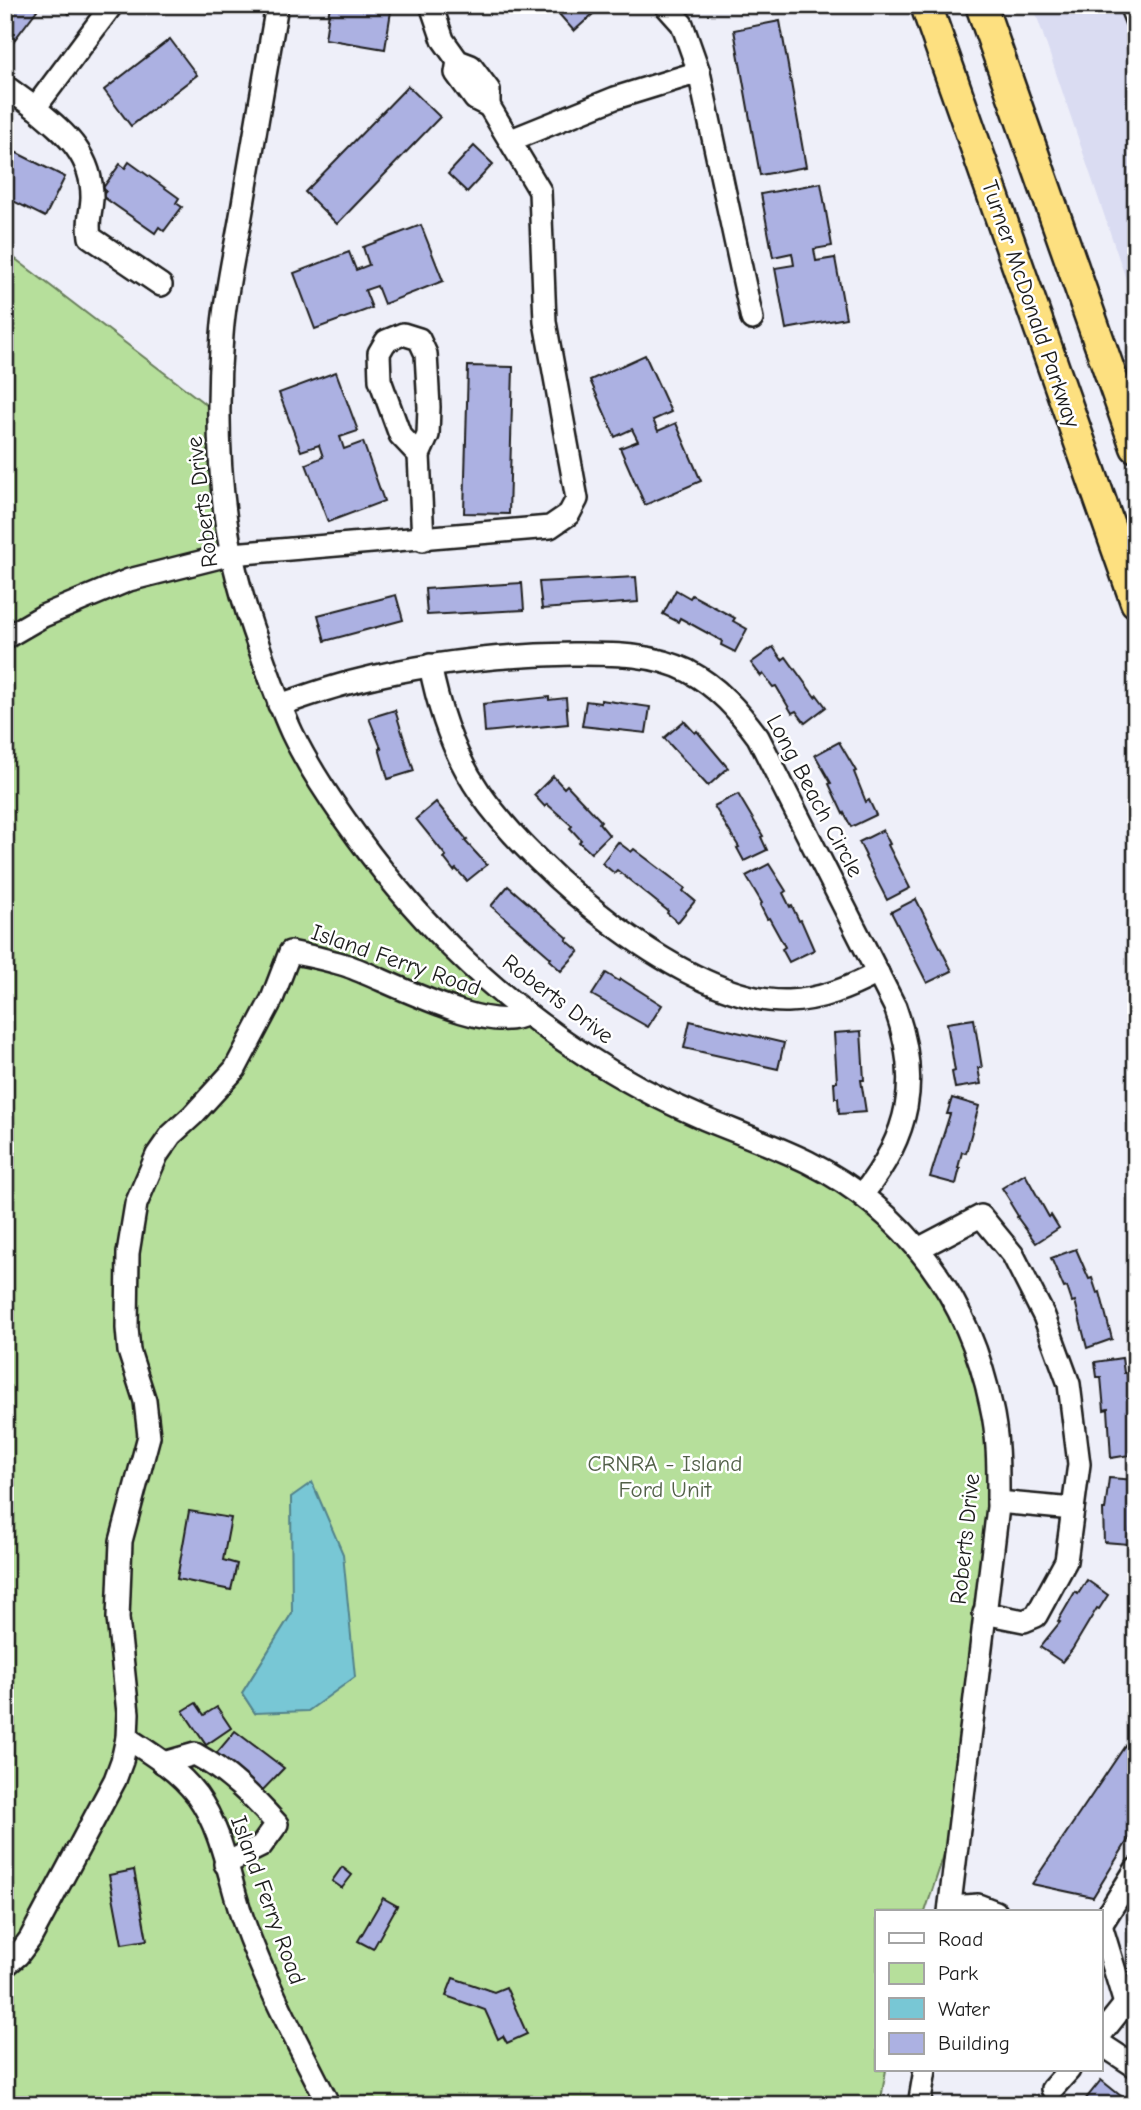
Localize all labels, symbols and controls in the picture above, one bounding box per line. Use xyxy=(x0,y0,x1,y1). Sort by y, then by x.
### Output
street label: Turner McDonald Parkway xyxy=(976,177,1086,432)
street label: Roberts Drive xyxy=(181,435,223,569)
street label: Long Beach Circle xyxy=(761,710,869,882)
street label: Island Ferry Road xyxy=(308,918,484,1002)
street label: Roberts Drive xyxy=(497,949,619,1049)
park label: CRNRA - Island Ford Unit xyxy=(587,1450,743,1503)
street label: Roberts Drive xyxy=(945,1472,985,1606)
street label: Island Ferry Road xyxy=(225,1812,311,1988)
legend xyxy=(875,1910,1102,2072)
text: Road xyxy=(938,1927,983,1951)
text: Park xyxy=(938,1961,978,1985)
text: Water xyxy=(938,1997,991,2021)
text: Building xyxy=(938,2031,1010,2055)

